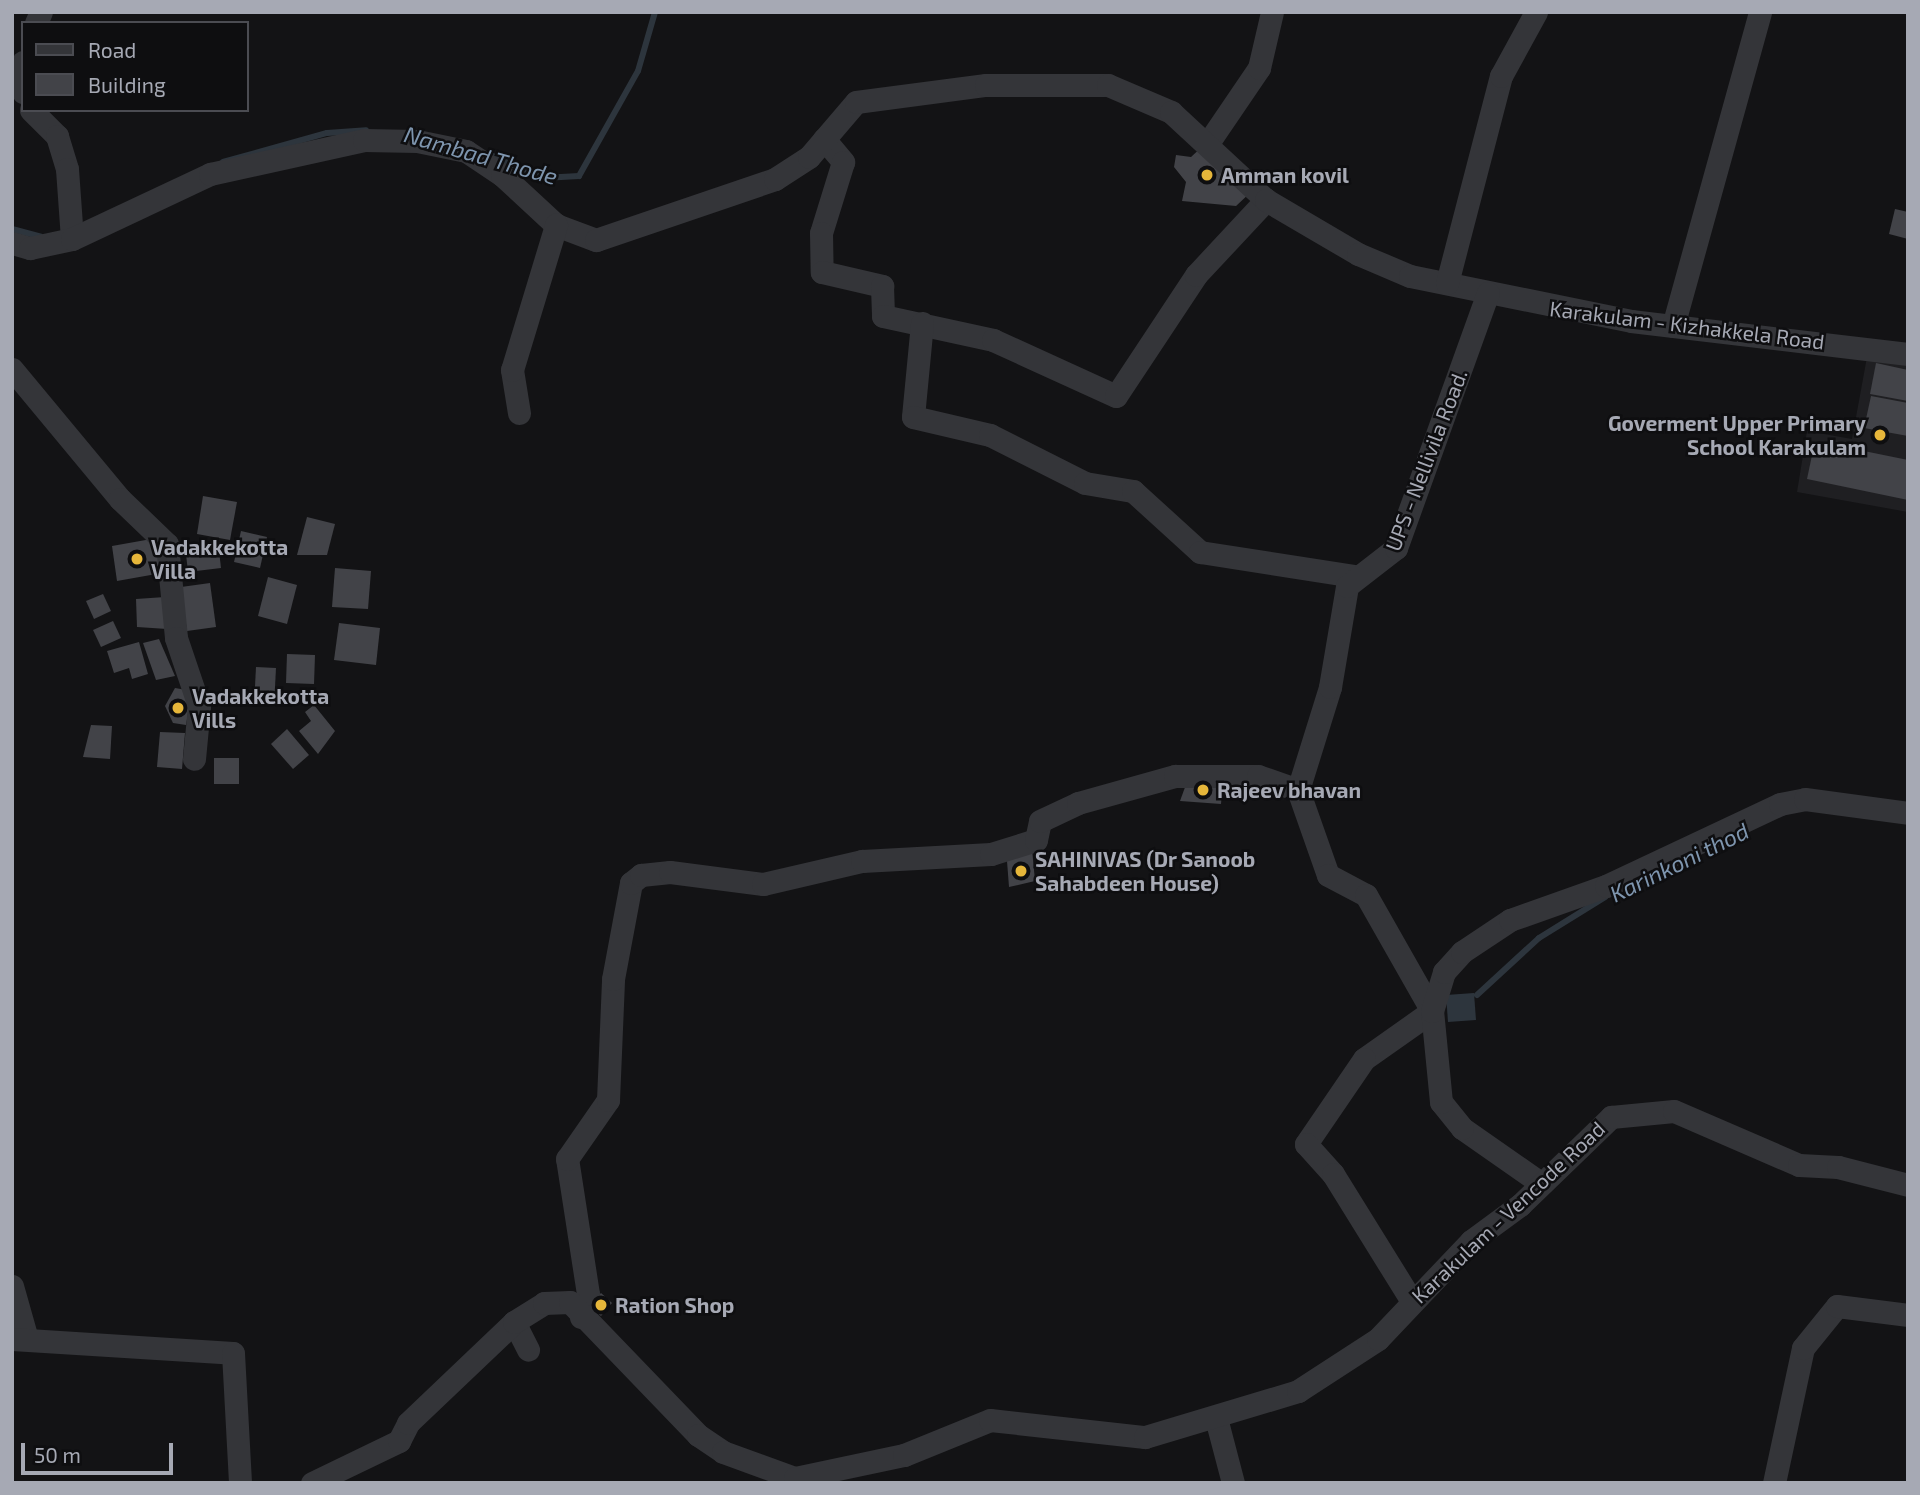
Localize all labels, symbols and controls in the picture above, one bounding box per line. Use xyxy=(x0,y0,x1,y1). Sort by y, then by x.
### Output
legend xyxy=(21,21,248,112)
text: Road xyxy=(88,37,136,62)
text: Building xyxy=(88,72,166,97)
water label: Nambad Thode xyxy=(401,120,561,190)
place label: Amman kovil xyxy=(1221,162,1349,188)
marker: Amman kovil xyxy=(1199,167,1215,183)
street label: Karakulam - Kizhakkela Road xyxy=(1548,296,1826,354)
street label: UPS - Nellivila Road. xyxy=(1380,366,1472,554)
place label: Goverment Upper Primary School Karakulam xyxy=(1608,410,1866,460)
marker: Goverment Upper Primary School Karakulam xyxy=(1872,427,1888,443)
place label: Vadakkekotta Villa xyxy=(151,534,288,584)
marker: Vadakkekotta Villa xyxy=(129,551,145,567)
place label: Vadakkekotta Vills xyxy=(192,683,329,733)
marker: Vadakkekotta Vills xyxy=(170,700,186,716)
place label: Rajeev bhavan xyxy=(1217,777,1362,803)
marker: Rajeev bhavan xyxy=(1195,782,1211,798)
water label: Karinkoni thod xyxy=(1605,816,1753,908)
place label: SAHINIVAS (Dr Sanoob Sahabdeen House) xyxy=(1035,846,1256,896)
marker: SAHINIVAS (Dr Sanoob Sahabdeen House) xyxy=(1013,863,1029,879)
street label: Karakulam - Vencode Road xyxy=(1406,1116,1610,1308)
place label: Ration Shop xyxy=(615,1292,734,1318)
marker: Ration Shop xyxy=(593,1297,609,1313)
scale bar xyxy=(24,1428,177,1472)
text: 50 m xyxy=(34,1442,81,1467)

